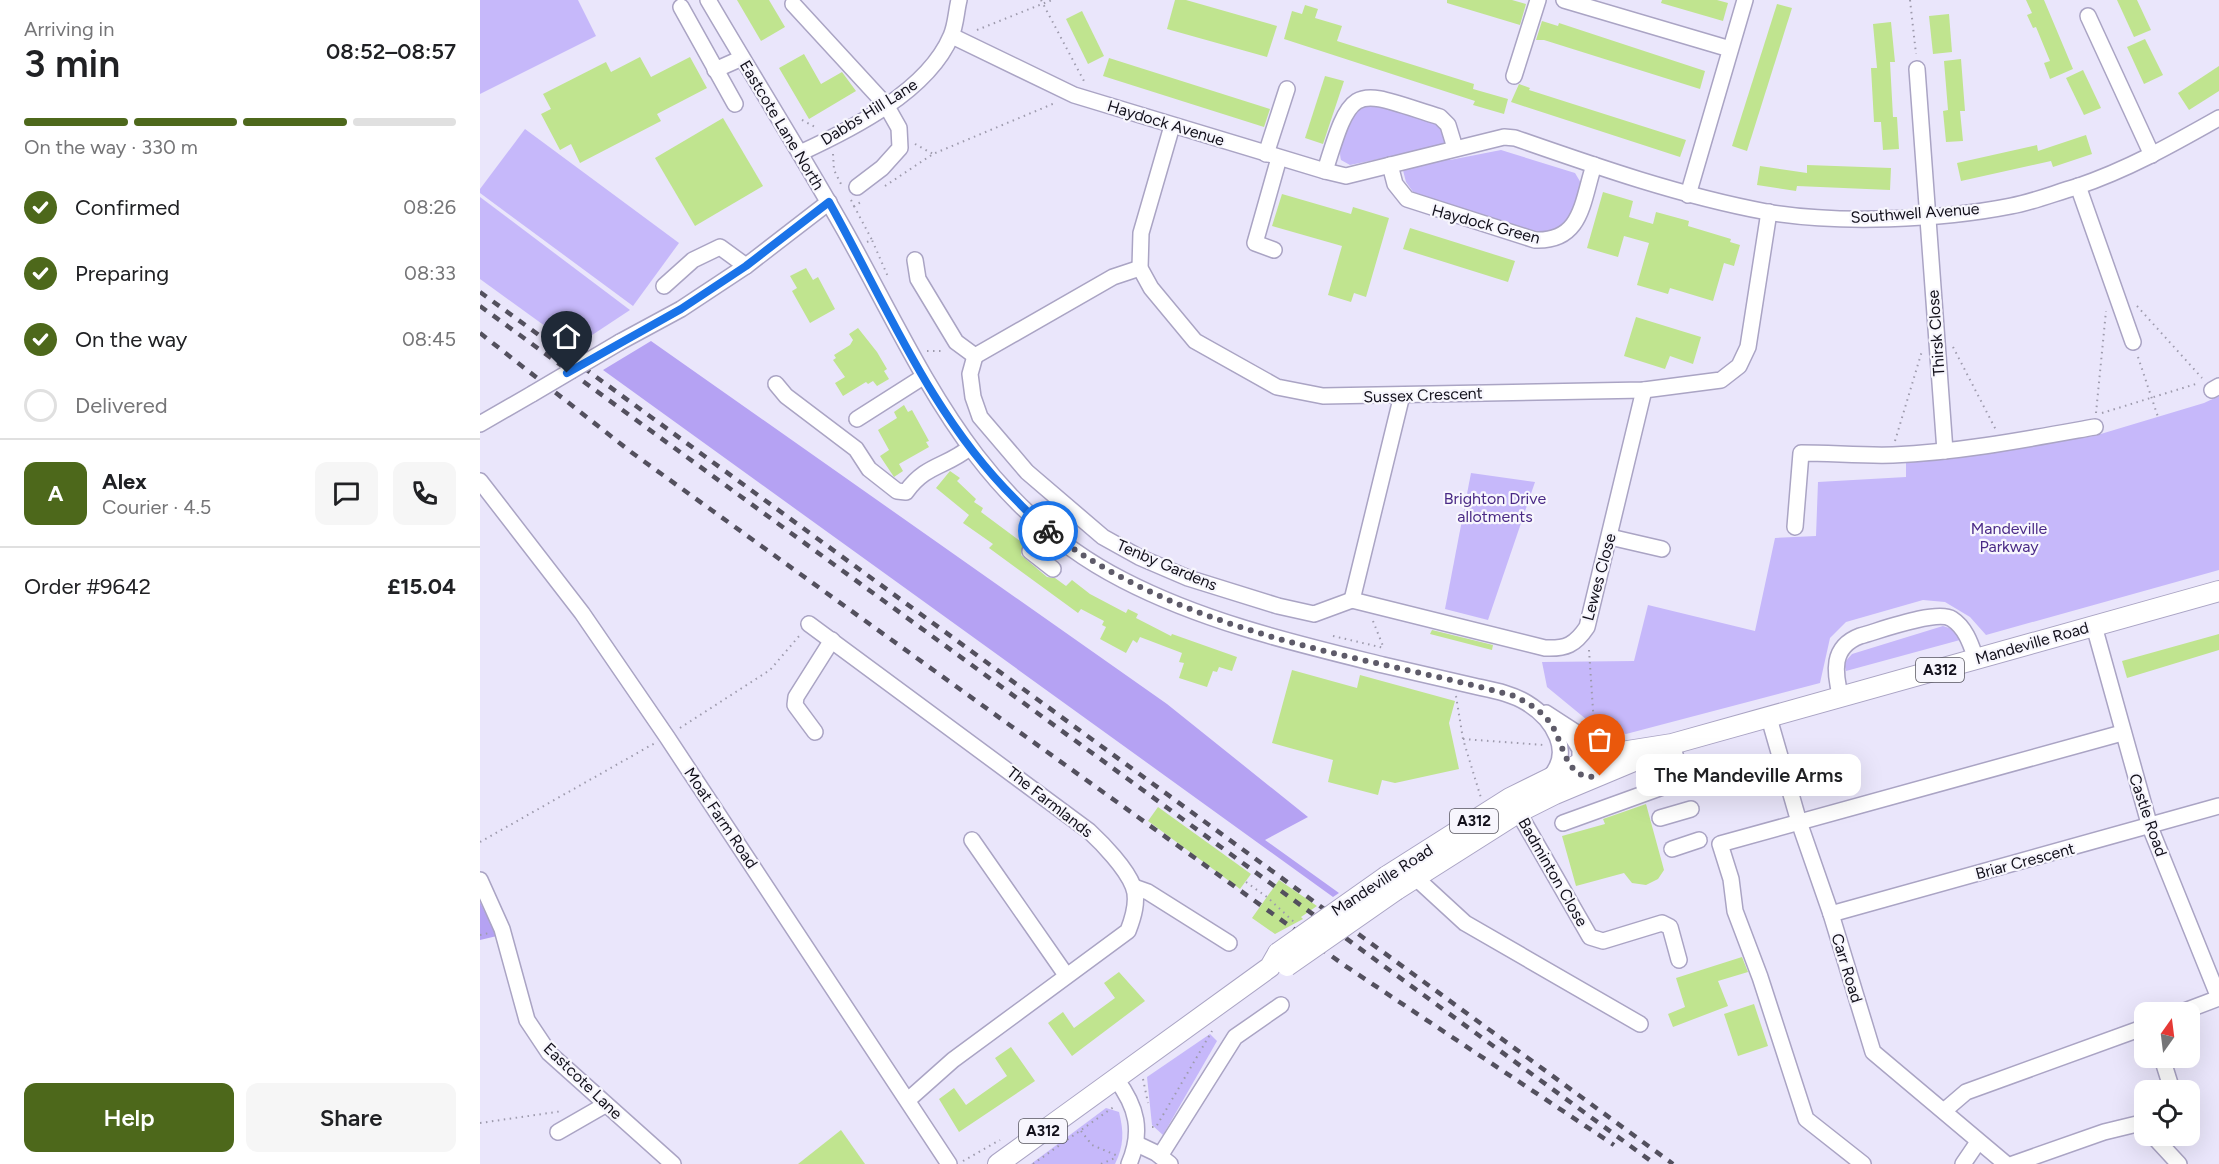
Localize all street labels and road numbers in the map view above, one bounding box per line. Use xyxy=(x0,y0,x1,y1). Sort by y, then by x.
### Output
street label: Eastcote Lane North xyxy=(736,57,828,193)
street label: Dabbs Hill Lane xyxy=(817,75,921,149)
street label: Haydock Avenue xyxy=(1105,96,1227,150)
street label: Southwell Avenue xyxy=(1850,199,1980,227)
street label: Haydock Green xyxy=(1430,200,1542,248)
street label: Thirsk Close xyxy=(1923,289,1948,377)
street label: Sussex Crescent xyxy=(1363,383,1483,407)
street label: Lewes Close xyxy=(1578,531,1620,623)
street label: Tenby Gardens xyxy=(1114,535,1220,595)
street label: Mandeville Road xyxy=(1973,618,2091,668)
road number: A312 xyxy=(1916,658,1964,682)
street label: The Farmlands xyxy=(1003,763,1097,841)
street label: Moat Farm Road xyxy=(680,764,762,872)
street label: Castle Road xyxy=(2125,771,2171,859)
road number: A312 xyxy=(1450,809,1498,833)
street label: Badminton Close xyxy=(1514,814,1592,930)
street label: Briar Crescent xyxy=(1973,839,2077,883)
street label: Mandeville Road xyxy=(1328,840,1436,920)
street label: Carr Road xyxy=(1827,931,1867,1005)
street label: Eastcote Lane xyxy=(540,1039,626,1123)
road number: A312 xyxy=(1019,1119,1067,1143)

